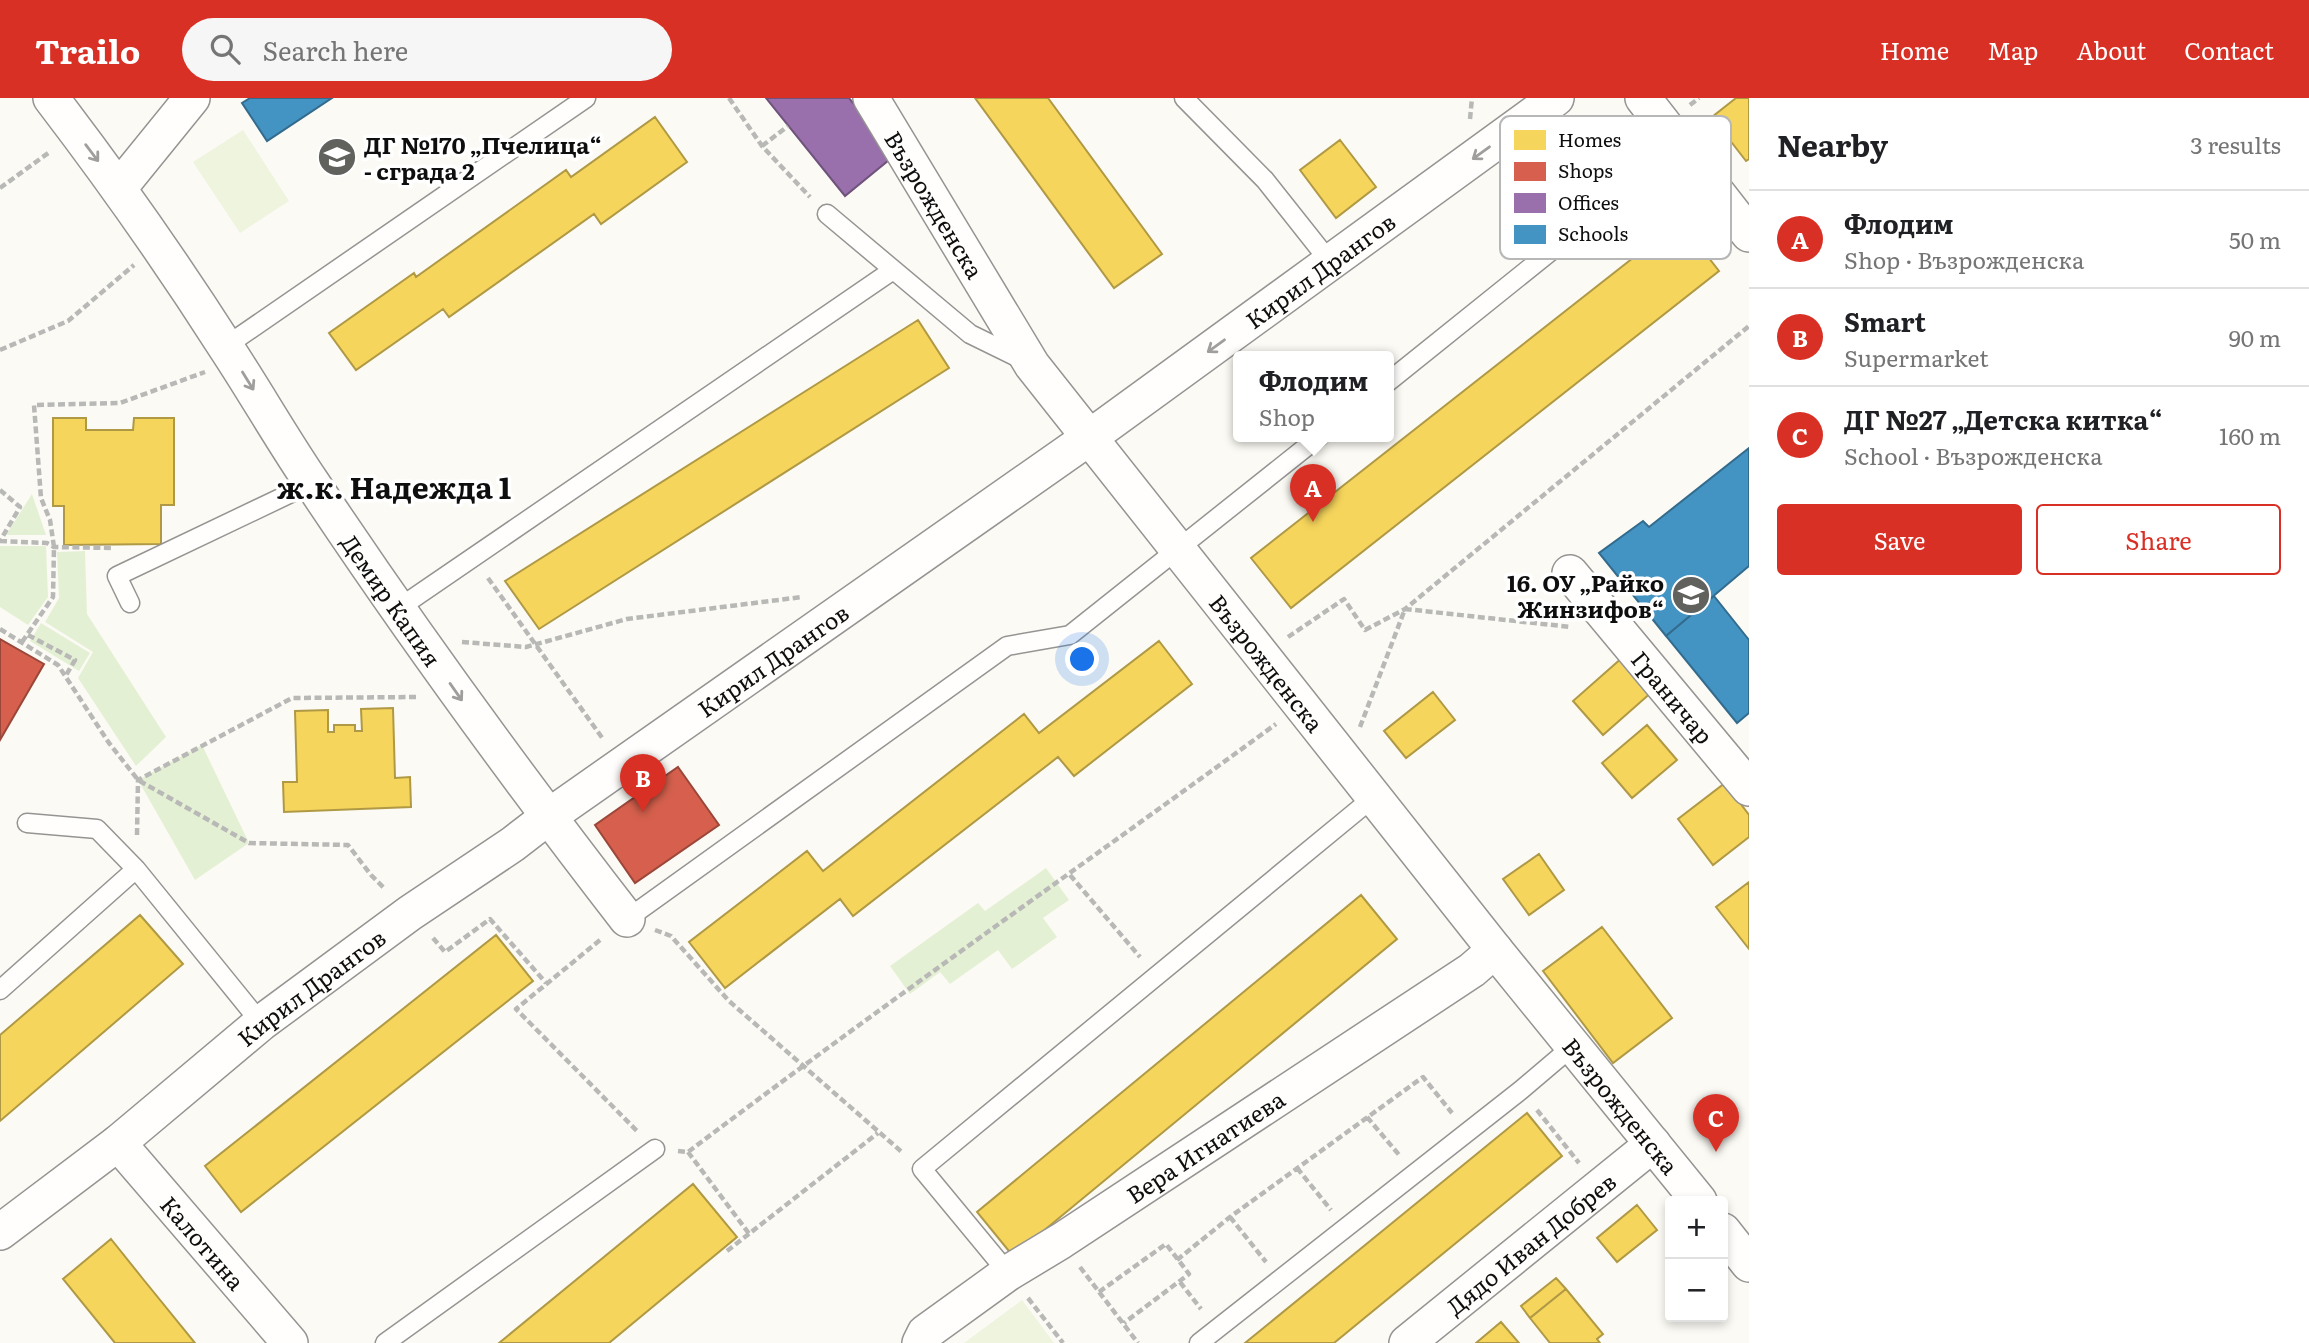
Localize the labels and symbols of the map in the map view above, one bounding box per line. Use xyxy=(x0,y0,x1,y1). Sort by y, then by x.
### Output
legend xyxy=(1500,116,1731,259)
street label: Възрожденска xyxy=(877,124,993,285)
text: Homes xyxy=(1558,125,1622,153)
place label: ДГ №170 „Пчелица“ - сграда 2 xyxy=(364,127,602,187)
school or university icon: ДГ №170 „Пчелица“ - сграда 2 xyxy=(316,136,358,178)
one-way arrow xyxy=(84,143,99,162)
one-way arrow xyxy=(1472,145,1491,160)
text: Shops xyxy=(1558,156,1613,184)
text: Offices xyxy=(1558,188,1619,216)
street label: Кирил Дрангов xyxy=(1238,204,1402,336)
text: Schools xyxy=(1558,219,1629,247)
one-way arrow xyxy=(1207,339,1226,353)
one-way arrow xyxy=(240,371,255,390)
district label: ж.к. Надежда 1 xyxy=(277,464,511,508)
pin: A xyxy=(1290,464,1336,522)
street label: Демир Капия xyxy=(334,527,450,673)
place label: 16. ОУ „Райко Жинзифов“ xyxy=(1507,565,1664,625)
school or university icon: 16. ОУ „Райко Жинзифов“ xyxy=(1670,574,1712,616)
street label: Възрожденска xyxy=(1202,586,1333,739)
street label: Кирил Дрангов xyxy=(690,595,855,725)
your location xyxy=(1065,642,1099,676)
street label: Граничар xyxy=(1624,643,1722,751)
one-way arrow xyxy=(449,682,463,702)
pin: B xyxy=(620,754,666,812)
street label: Кирил Дрангов xyxy=(229,920,392,1054)
street label: Възрожденска xyxy=(1555,1030,1688,1181)
street label: Вера Игнатиева xyxy=(1119,1081,1291,1211)
pin: C xyxy=(1693,1094,1739,1152)
street label: Дядо Иван Добрев xyxy=(1439,1164,1623,1322)
street label: Калотина xyxy=(153,1188,254,1297)

